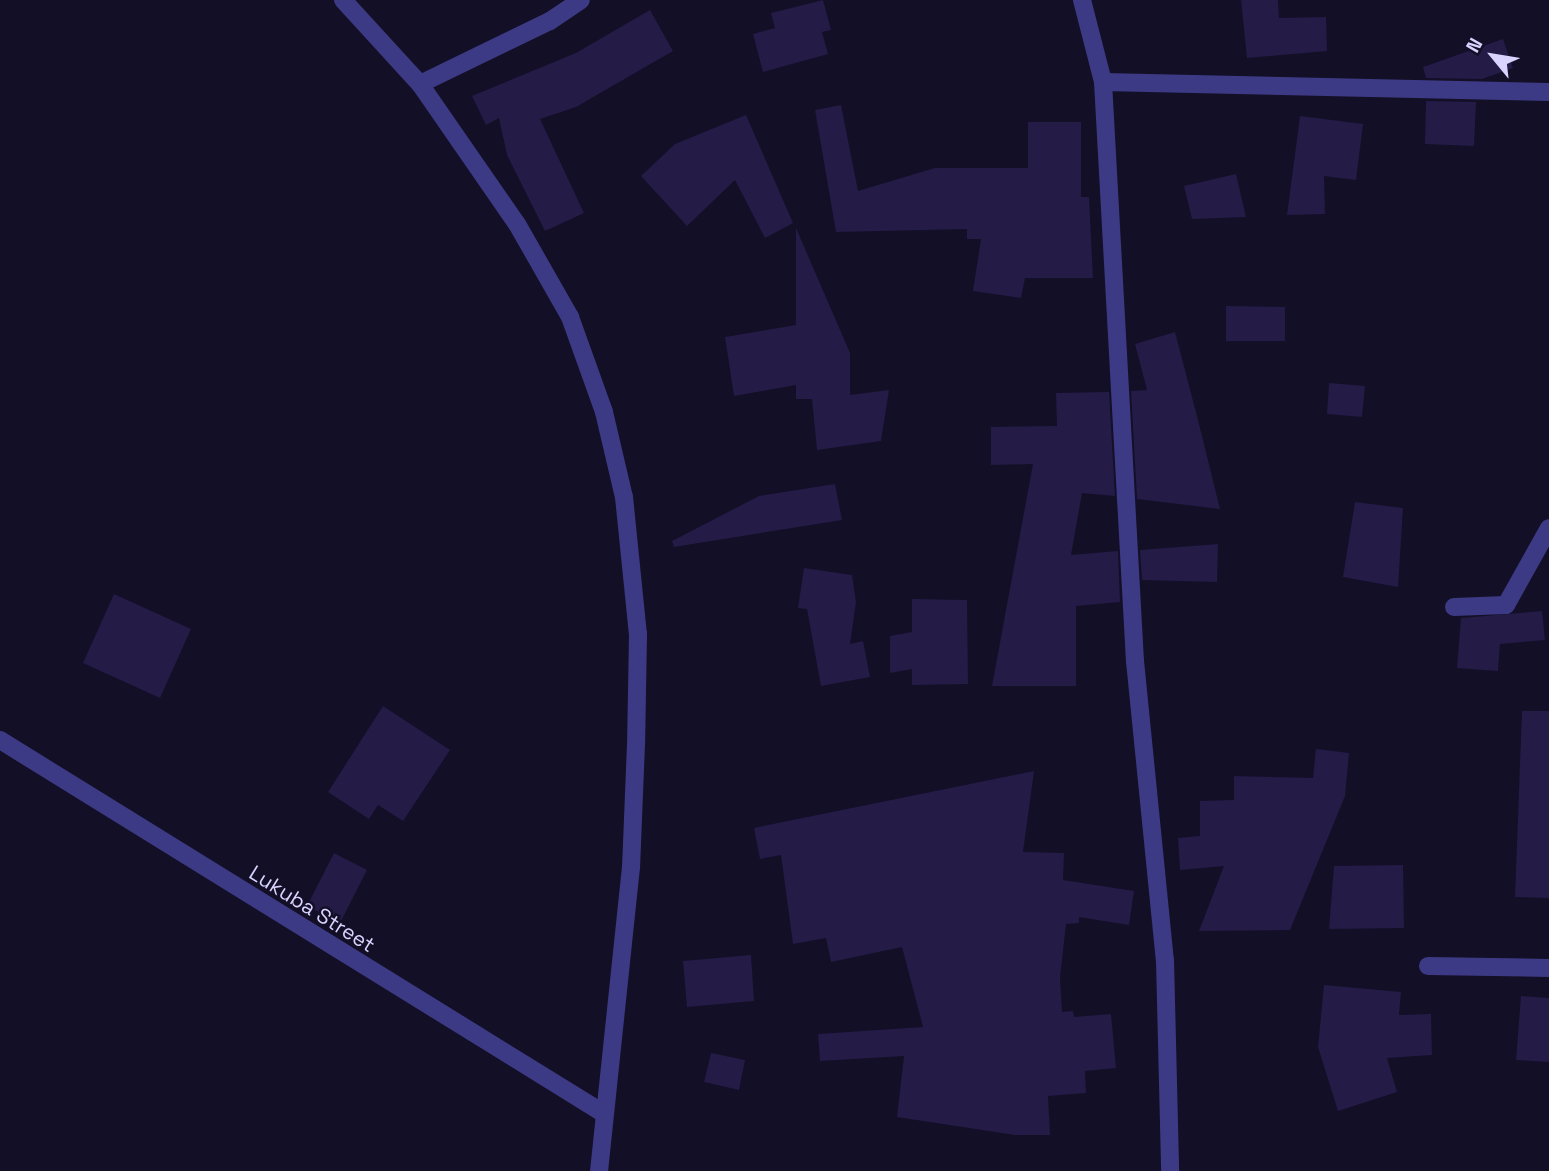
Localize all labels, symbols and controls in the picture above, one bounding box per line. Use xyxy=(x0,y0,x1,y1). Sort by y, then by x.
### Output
north arrow xyxy=(1458,21,1528,91)
text: N xyxy=(1460,33,1488,57)
street label: Lukuba Street xyxy=(244,860,380,958)

